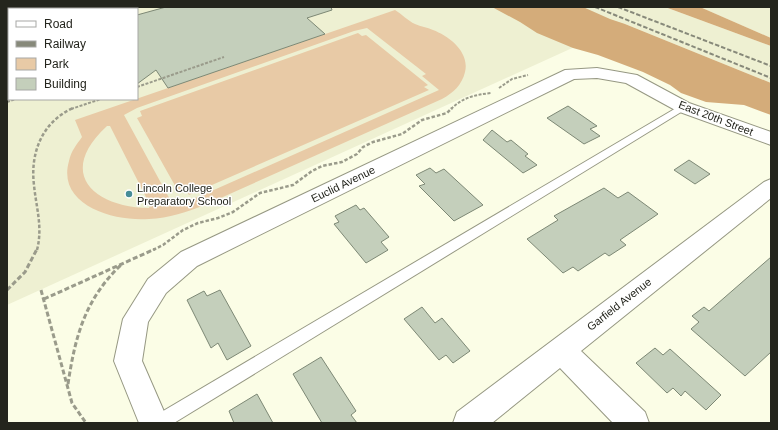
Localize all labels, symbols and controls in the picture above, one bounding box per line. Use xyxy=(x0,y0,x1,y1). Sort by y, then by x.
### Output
legend xyxy=(8,8,138,100)
text: Road xyxy=(44,17,73,31)
text: Railway xyxy=(44,37,86,51)
text: Park xyxy=(44,57,70,71)
text: Building xyxy=(44,77,87,91)
street label: East 20th Street xyxy=(677,98,755,138)
street label: Euclid Avenue xyxy=(309,163,377,205)
place label: Lincoln College Preparatory School xyxy=(137,182,231,207)
marker: Lincoln College Preparatory School xyxy=(124,189,134,199)
street label: Garfield Avenue xyxy=(585,275,653,333)

